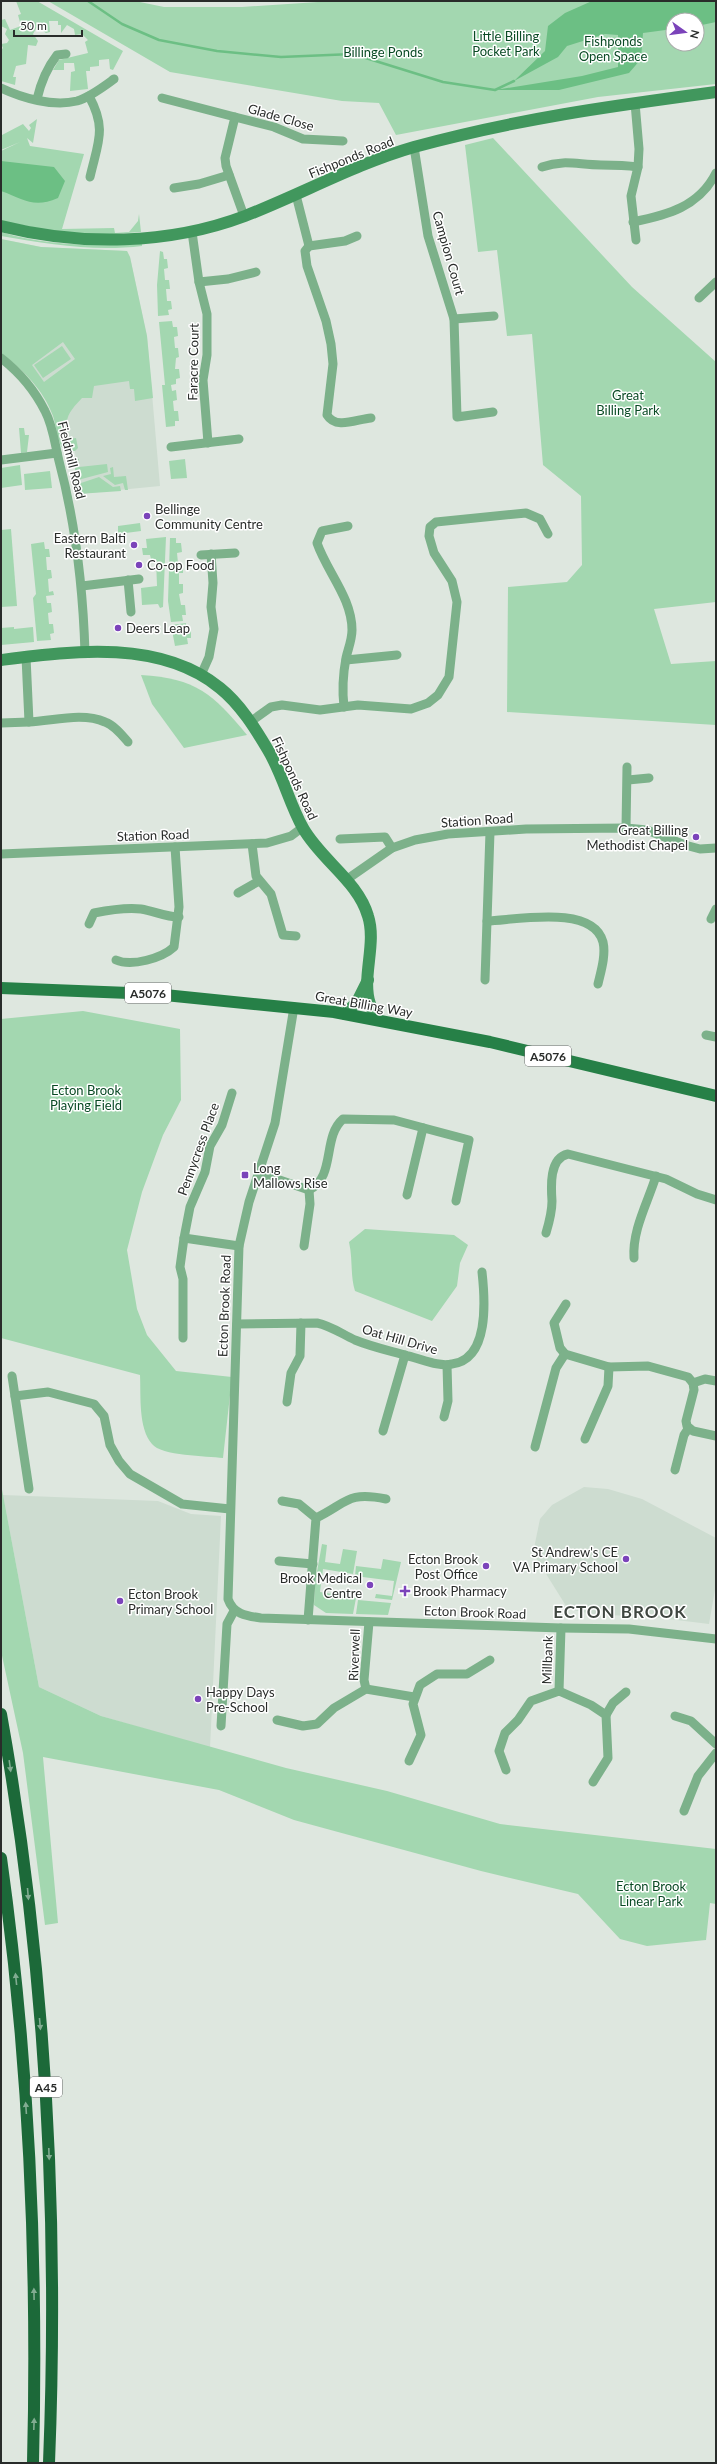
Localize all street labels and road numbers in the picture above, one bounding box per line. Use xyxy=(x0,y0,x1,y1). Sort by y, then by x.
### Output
street label: Glade Close xyxy=(246,100,316,134)
street label: Fishponds Road xyxy=(306,133,396,181)
street label: Campion Court xyxy=(429,209,469,297)
street label: Faracre Court xyxy=(184,323,202,401)
street label: Fieldmill Road xyxy=(55,419,89,501)
street label: Fishponds Road xyxy=(269,734,321,822)
street label: Station Road xyxy=(440,809,514,831)
street label: Station Road xyxy=(116,826,190,844)
road number: A5076 xyxy=(125,983,171,1003)
street label: Great Billing Way xyxy=(314,988,414,1020)
road number: A5076 xyxy=(525,1046,571,1066)
street label: Pennycress Place xyxy=(174,1100,222,1198)
street label: Ecton Brook Road xyxy=(214,1255,234,1357)
street label: Oat Hill Drive xyxy=(360,1321,440,1357)
street label: Ecton Brook Road xyxy=(424,1602,526,1622)
street label: Riverwell xyxy=(345,1629,363,1681)
street label: Millbank xyxy=(538,1635,556,1685)
road number: A45 xyxy=(30,2077,62,2097)

